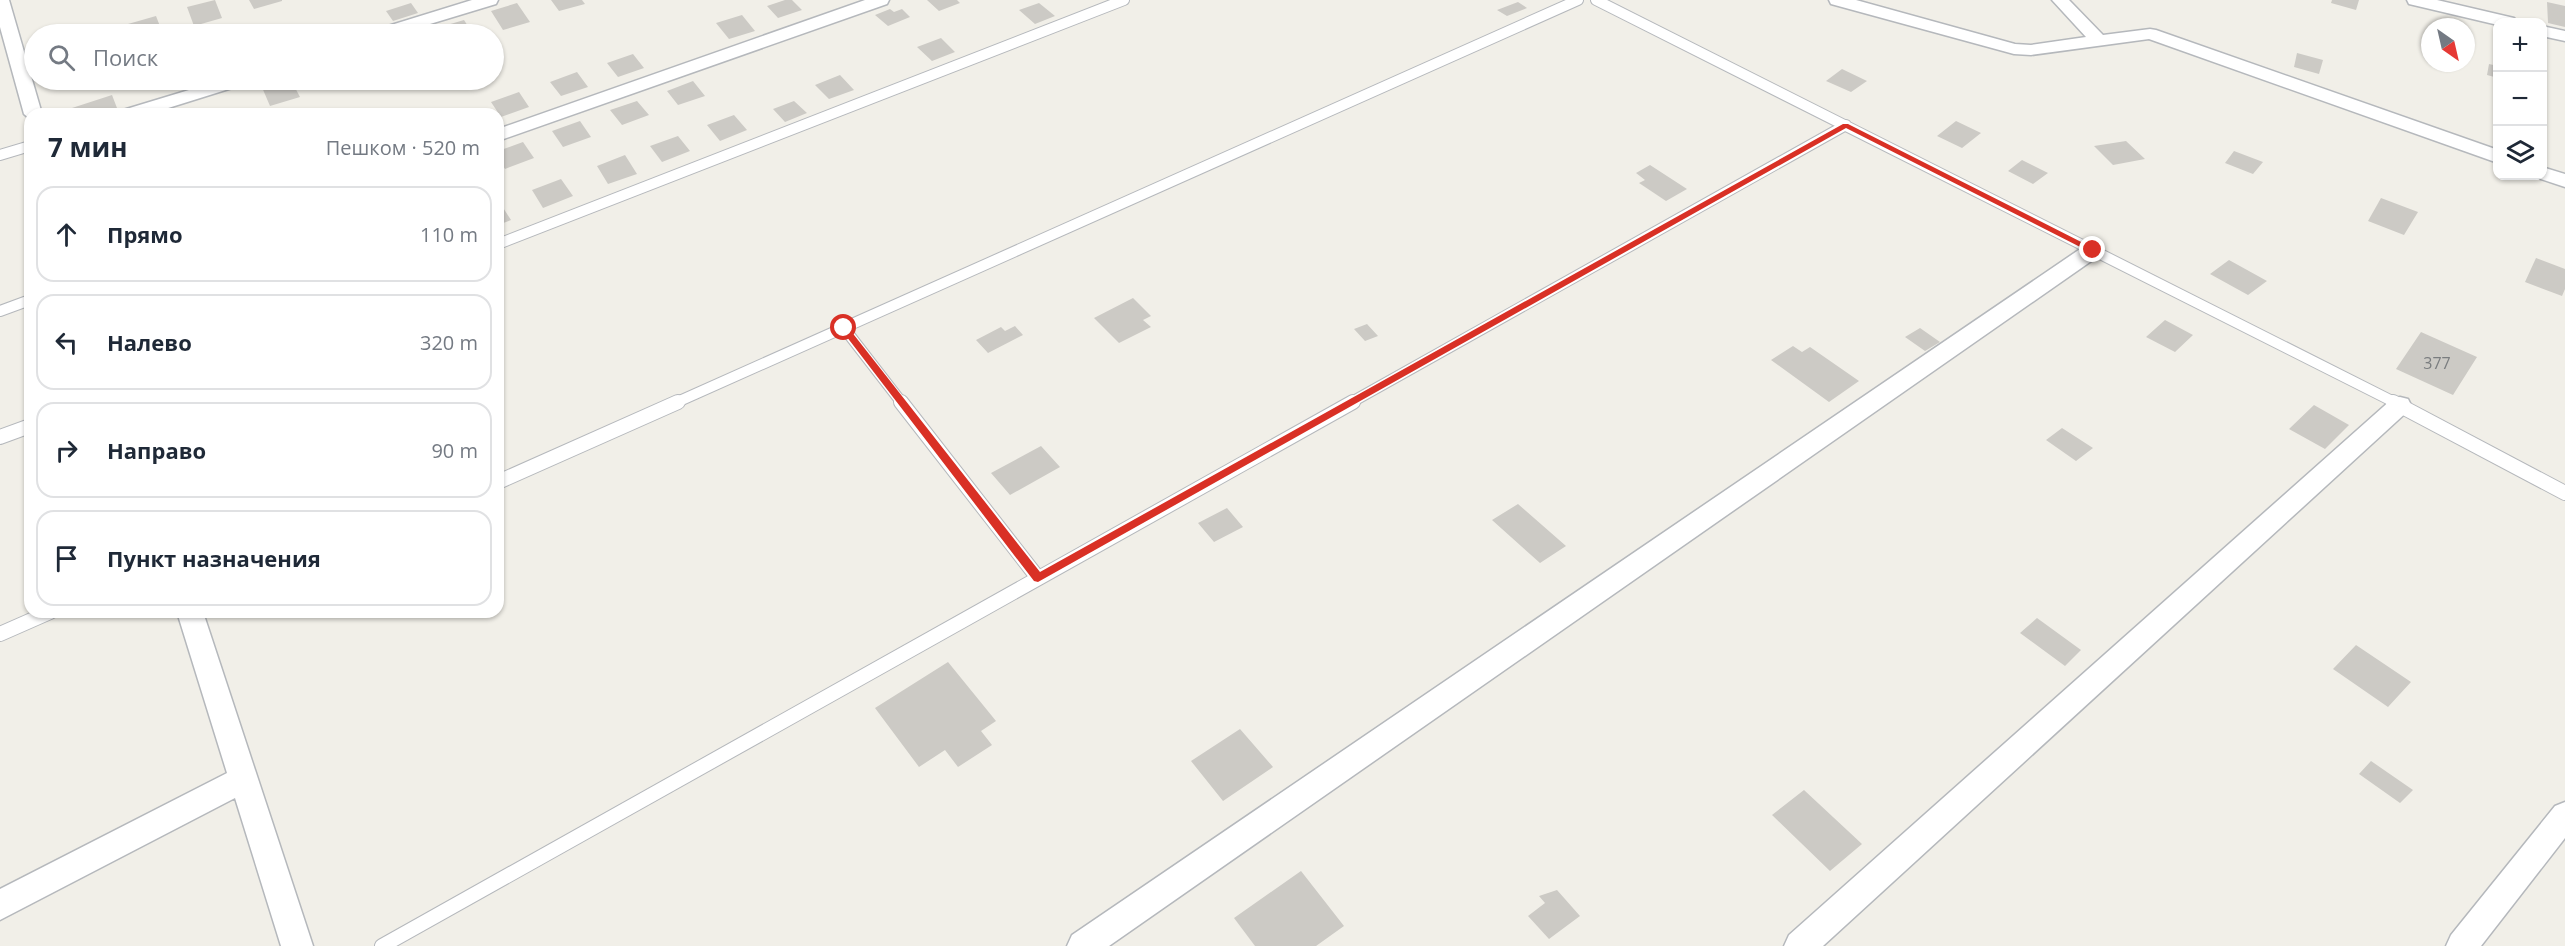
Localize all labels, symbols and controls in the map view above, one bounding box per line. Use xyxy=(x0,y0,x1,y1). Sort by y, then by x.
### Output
north arrow xyxy=(2421,18,2475,72)
map controls xyxy=(2493,18,2547,180)
button: + xyxy=(2493,18,2547,72)
search box xyxy=(24,24,504,90)
icon: search xyxy=(45,41,78,74)
text: Поиск xyxy=(93,42,158,72)
button: − xyxy=(2493,72,2547,126)
button: layers xyxy=(2493,126,2547,180)
text: 7 мин xyxy=(48,129,128,165)
text: Пешком · 520 m xyxy=(326,134,480,161)
icon: ahead xyxy=(50,218,83,251)
text: Прямо xyxy=(107,219,183,249)
text: 110 m xyxy=(420,221,478,248)
route end xyxy=(2079,236,2105,262)
route start xyxy=(830,314,856,340)
icon: left xyxy=(50,326,83,359)
text: Налево xyxy=(107,327,192,357)
text: 320 m xyxy=(420,329,478,356)
house number: 377 xyxy=(2423,352,2451,374)
icon: right xyxy=(50,434,83,467)
text: Направо xyxy=(107,435,206,465)
text: 90 m xyxy=(431,437,478,464)
icon: arrive xyxy=(50,542,83,575)
text: Пункт назначения xyxy=(107,543,321,573)

